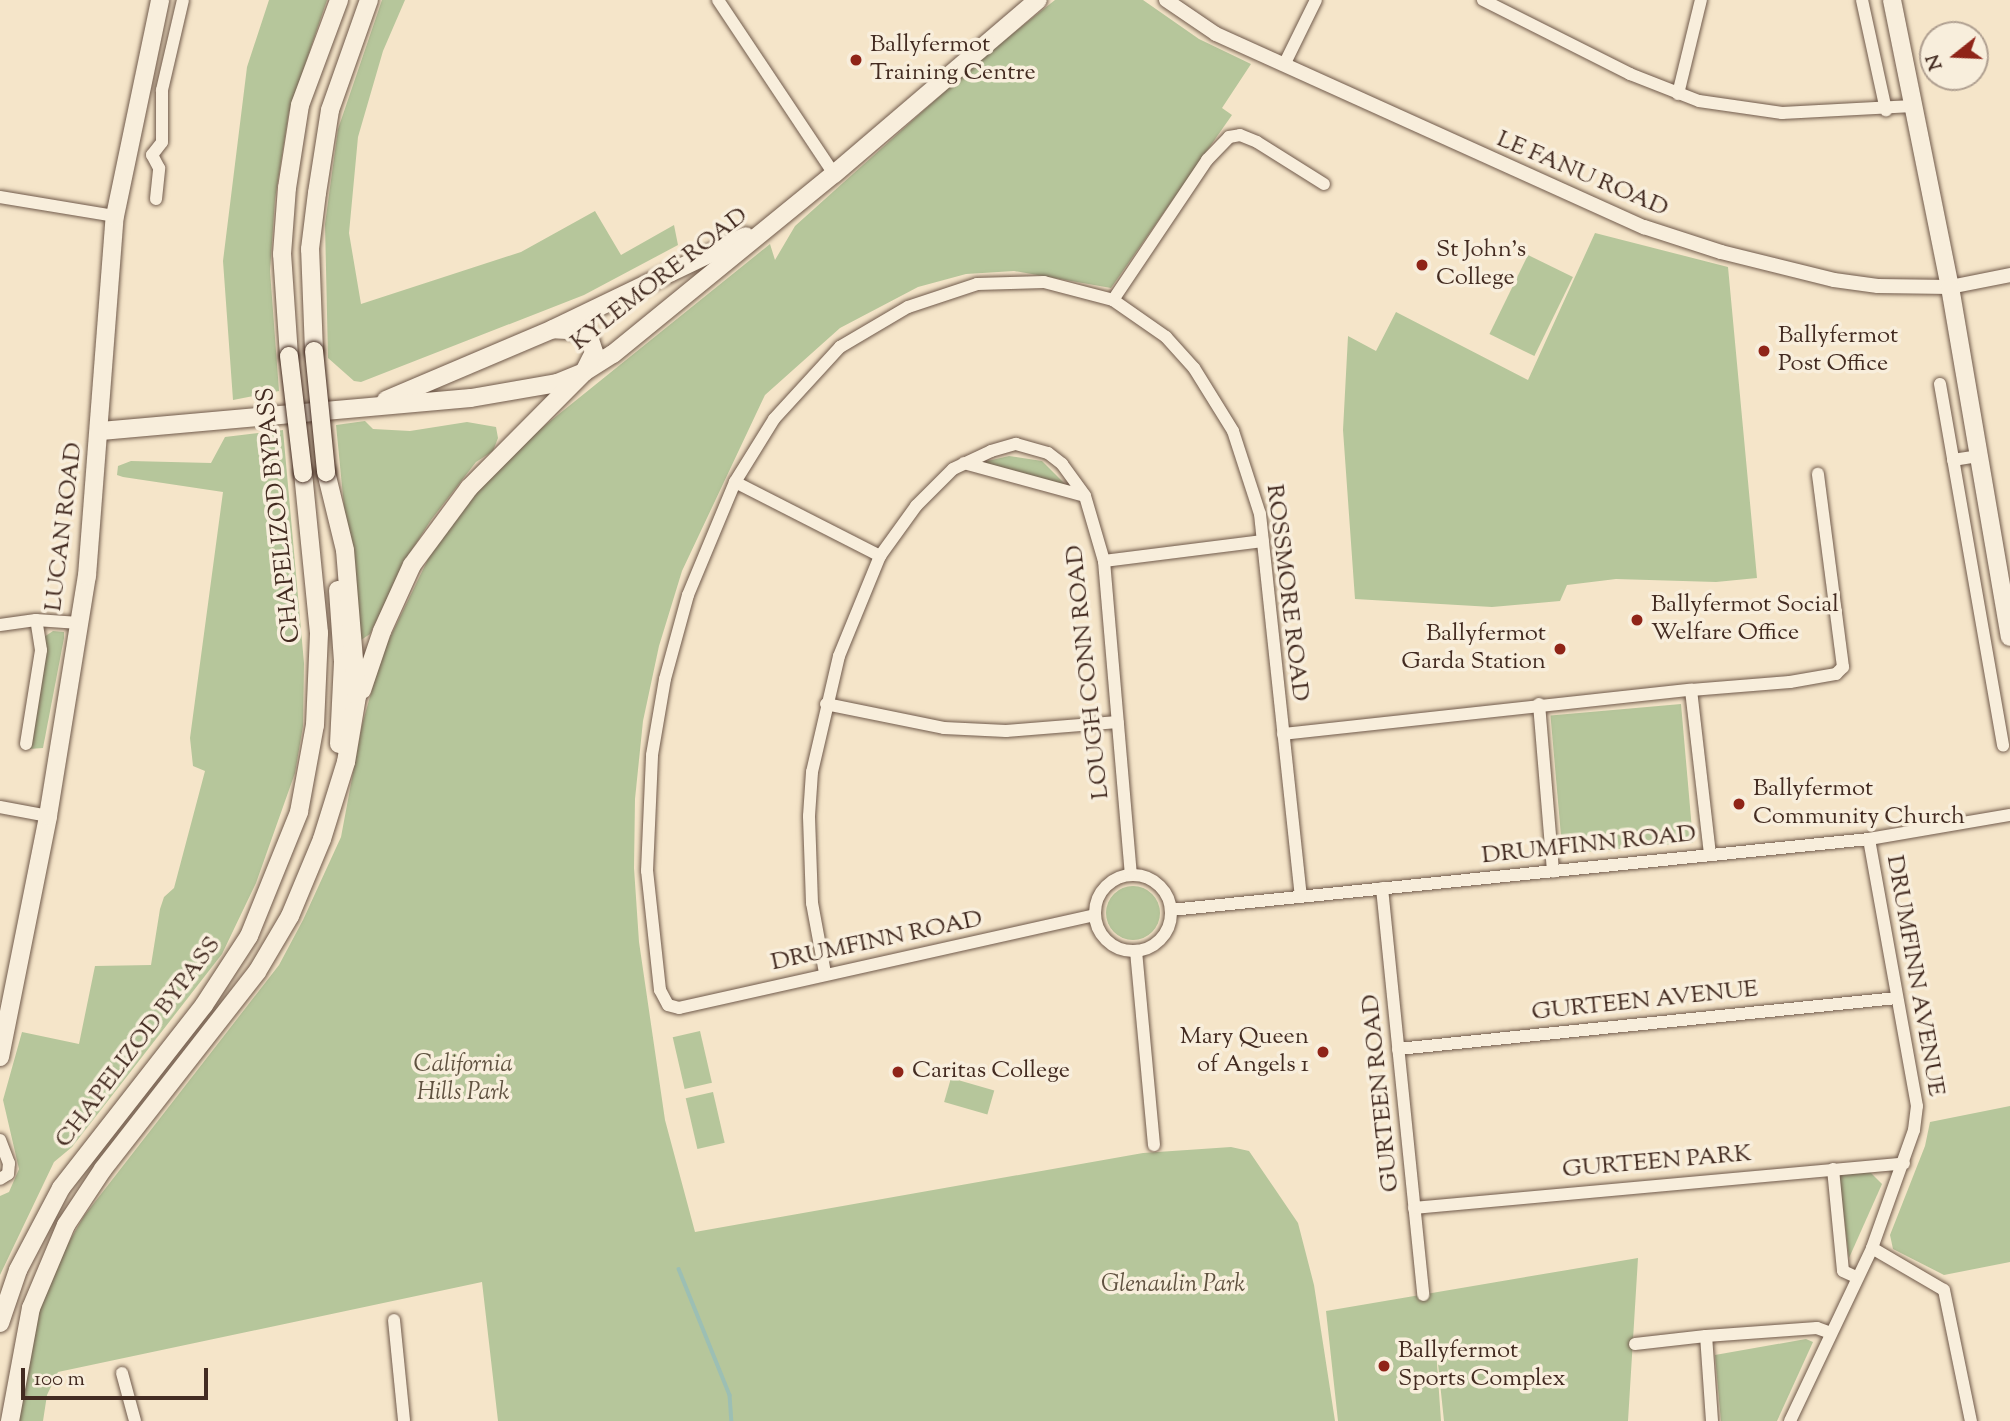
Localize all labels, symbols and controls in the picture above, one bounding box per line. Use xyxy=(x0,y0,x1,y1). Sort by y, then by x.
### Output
north arrow xyxy=(1919,21,1989,91)
place label: Ballyfermot Training Centre xyxy=(870,32,1036,88)
text: N xyxy=(1920,51,1951,73)
marker: Ballyfermot Training Centre xyxy=(848,52,864,68)
street label: LE FANU ROAD xyxy=(1492,126,1672,224)
street label: KYLEMORE ROAD xyxy=(566,202,754,358)
place label: St John's College xyxy=(1436,237,1526,293)
marker: St John's College xyxy=(1414,257,1430,273)
place label: Ballyfermot Post Office xyxy=(1778,323,1898,379)
marker: Ballyfermot Post Office xyxy=(1756,343,1772,359)
street label: CHAPELIZOD BYPASS xyxy=(252,386,308,644)
street label: LUCAN ROAD xyxy=(40,441,90,613)
street label: ROSSMORE ROAD xyxy=(1258,483,1314,703)
street label: LOUGH CONN ROAD xyxy=(1061,543,1117,801)
place label: Ballyfermot Social Welfare Office xyxy=(1651,592,1839,648)
marker: Ballyfermot Social Welfare Office xyxy=(1629,612,1645,628)
place label: Ballyfermot Garda Station xyxy=(1401,621,1546,677)
marker: Ballyfermot Garda Station xyxy=(1552,641,1568,657)
place label: Ballyfermot Community Church xyxy=(1753,776,1965,832)
marker: Ballyfermot Community Church xyxy=(1731,796,1747,812)
street label: DRUMFINN ROAD xyxy=(1480,820,1698,872)
street label: DRUMFINN AVENUE xyxy=(1879,853,1949,1099)
street label: DRUMFINN ROAD xyxy=(769,906,985,978)
street label: CHAPELIZOD BYPASS xyxy=(50,932,228,1154)
street label: GURTEEN AVENUE xyxy=(1530,976,1760,1028)
street label: GURTEEN ROAD xyxy=(1357,993,1407,1193)
place label: Mary Queen of Angels 1 xyxy=(1180,1024,1309,1080)
marker: Mary Queen of Angels 1 xyxy=(1315,1044,1331,1060)
park label: California Hills Park xyxy=(413,1052,513,1108)
place label: Caritas College xyxy=(912,1058,1070,1086)
marker: Caritas College xyxy=(890,1064,906,1080)
street label: GURTEEN PARK xyxy=(1561,1140,1753,1186)
park label: Glenaulin Park xyxy=(1101,1272,1245,1300)
place label: Ballyfermot Sports Complex xyxy=(1398,1338,1566,1394)
scale bar xyxy=(24,1354,212,1398)
marker: Ballyfermot Sports Complex xyxy=(1376,1358,1392,1374)
text: 100 m xyxy=(34,1365,85,1395)

